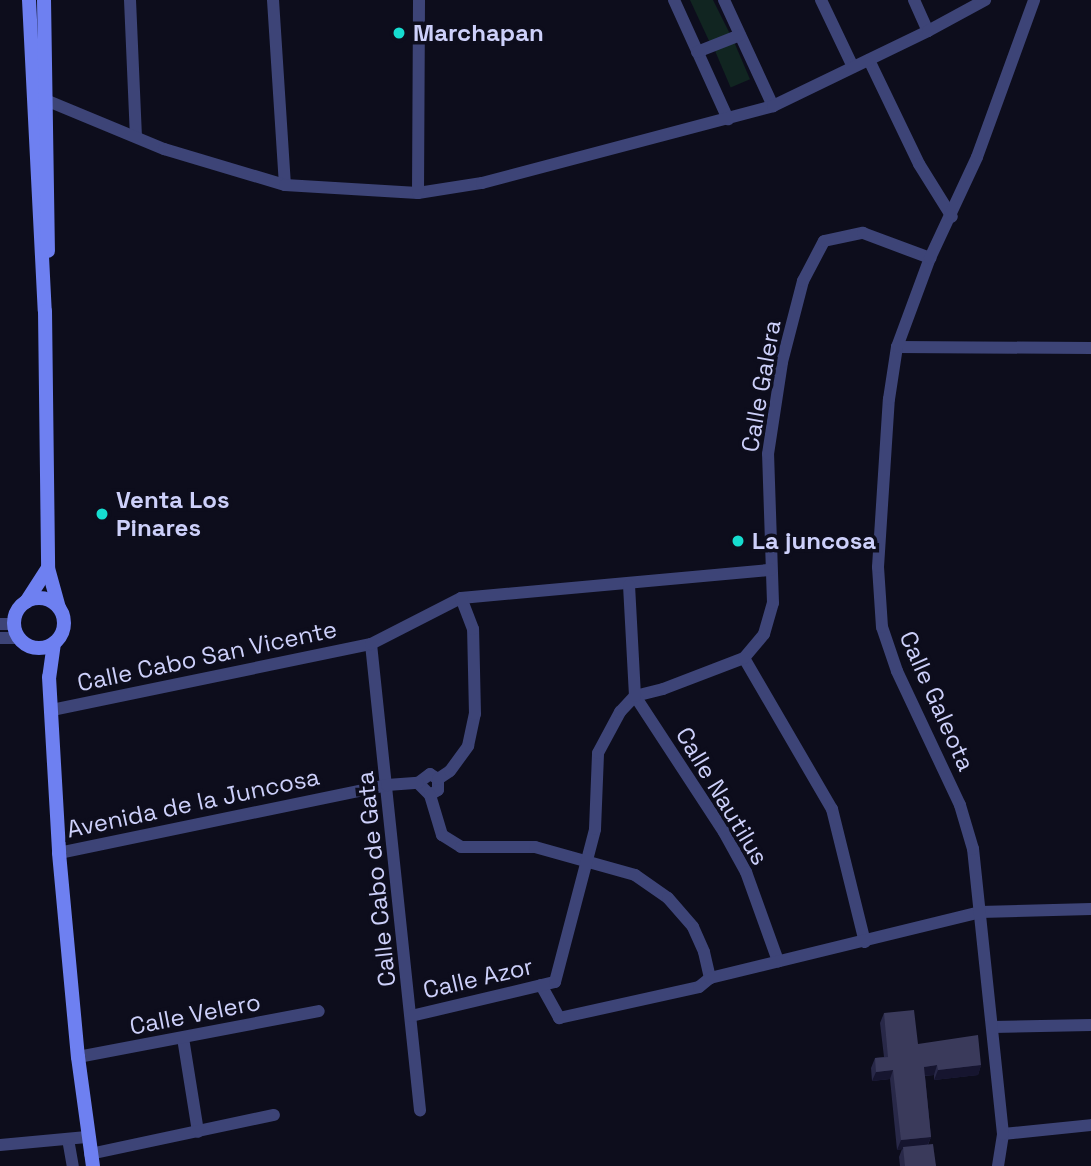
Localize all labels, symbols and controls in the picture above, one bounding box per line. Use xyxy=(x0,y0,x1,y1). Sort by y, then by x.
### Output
place label: Marchapan xyxy=(413,19,544,47)
marker: Marchapan xyxy=(391,25,407,41)
street label: Calle Galera xyxy=(735,318,787,454)
place label: Venta Los Pinares xyxy=(116,486,230,542)
marker: Venta Los Pinares xyxy=(94,506,110,522)
place label: La juncosa xyxy=(752,527,876,555)
marker: La juncosa xyxy=(730,533,746,549)
street label: Calle Cabo San Vicente xyxy=(74,614,340,698)
street label: Calle Galeota xyxy=(893,627,981,775)
street label: Calle Nautilus xyxy=(670,722,774,870)
street label: Avenida de la Juncosa xyxy=(64,762,322,844)
street label: Calle Cabo de Gata xyxy=(350,770,402,988)
street label: Calle Azor xyxy=(420,951,536,1005)
street label: Calle Velero xyxy=(127,987,263,1041)

